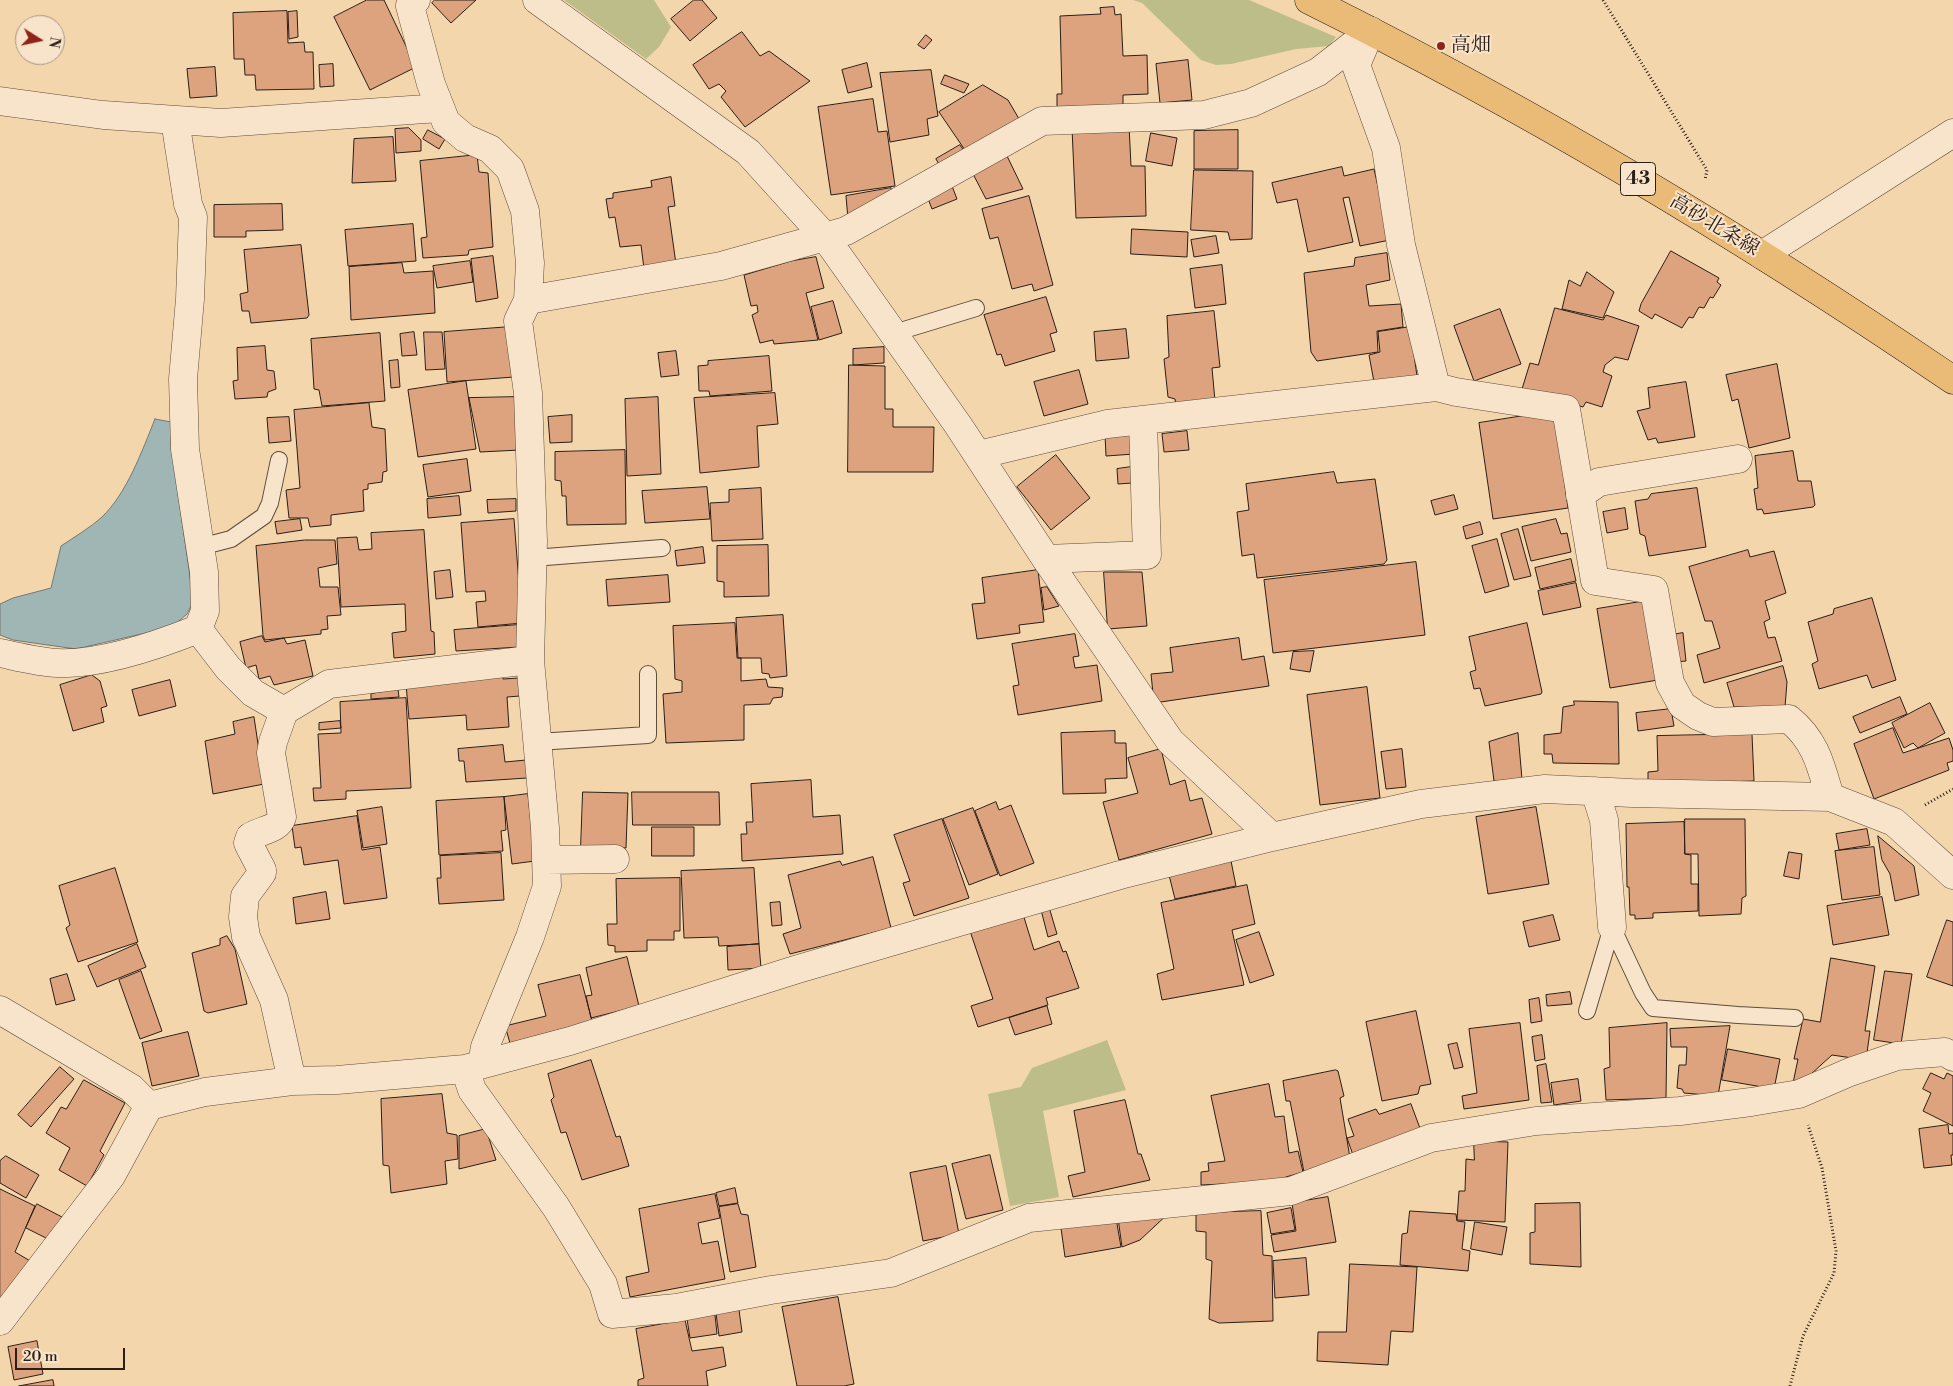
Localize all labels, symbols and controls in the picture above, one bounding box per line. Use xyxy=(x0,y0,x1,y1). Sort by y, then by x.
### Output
north arrow xyxy=(15,15,65,65)
place label: 高畑 xyxy=(1451,34,1491,58)
text: N xyxy=(44,35,64,49)
marker: 高畑 xyxy=(1435,40,1447,52)
road number: 43 xyxy=(1620,162,1656,195)
street label: 高砂北条線 xyxy=(1665,190,1763,262)
scale bar xyxy=(18,1338,128,1370)
text: 20 m xyxy=(23,1347,58,1366)

